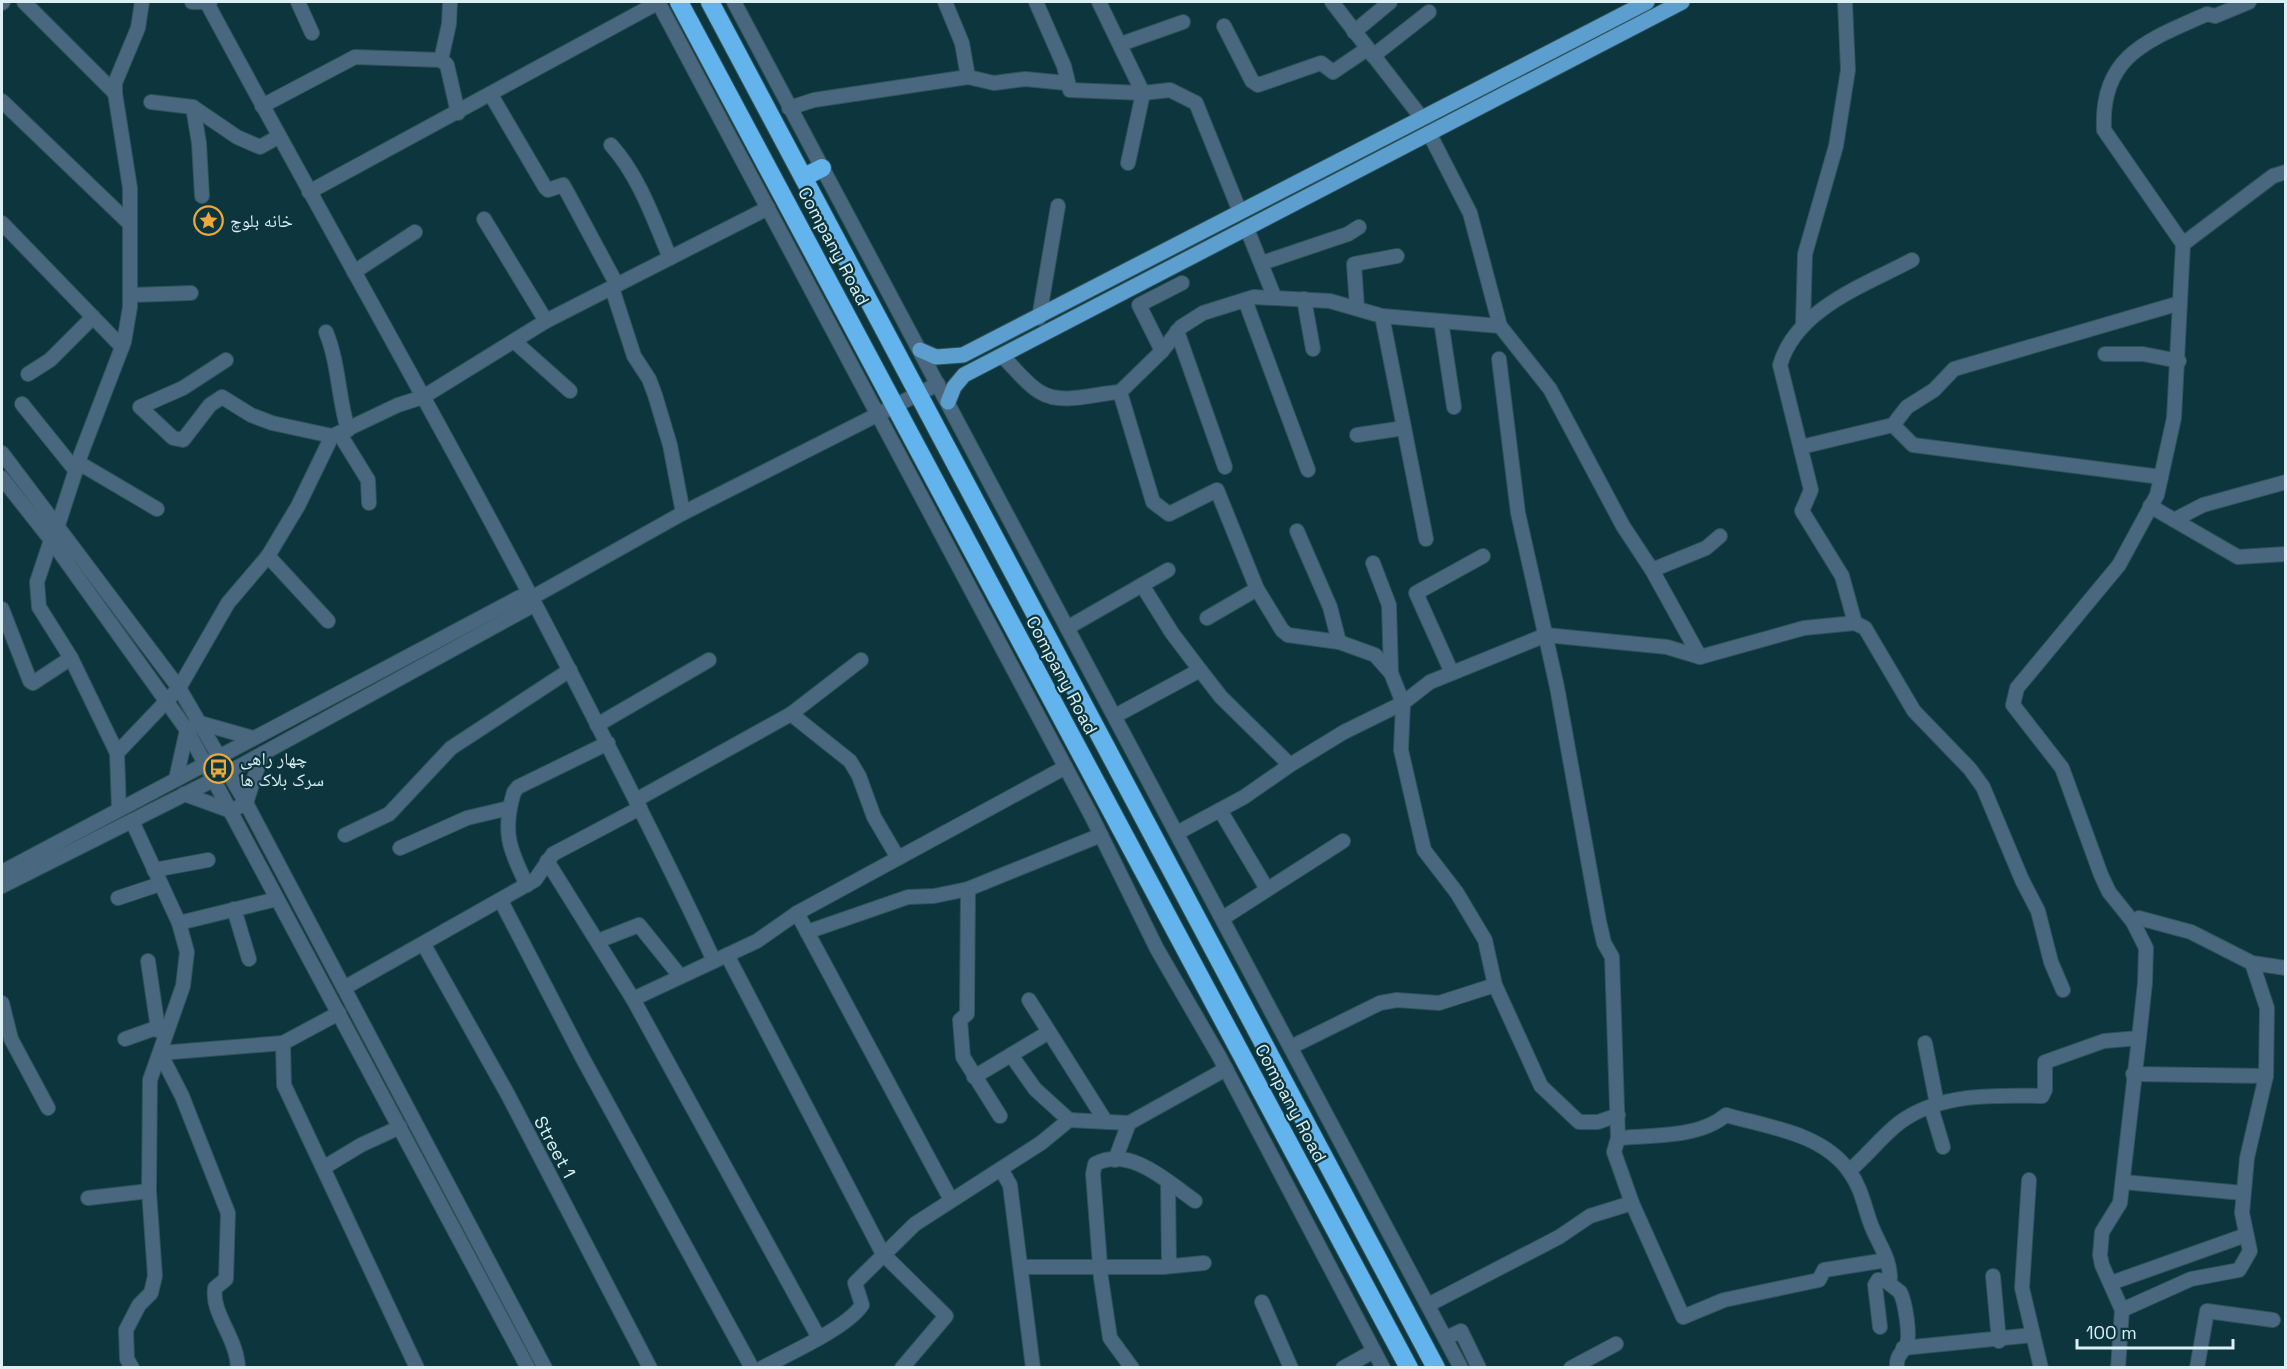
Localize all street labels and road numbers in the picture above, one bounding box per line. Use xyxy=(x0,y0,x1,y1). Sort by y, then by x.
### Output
street label: Company Road xyxy=(793,183,875,309)
street label: Company Road xyxy=(1021,612,1103,738)
street label: Company Road xyxy=(1250,1040,1332,1166)
street label: Street 1 xyxy=(529,1112,581,1182)

